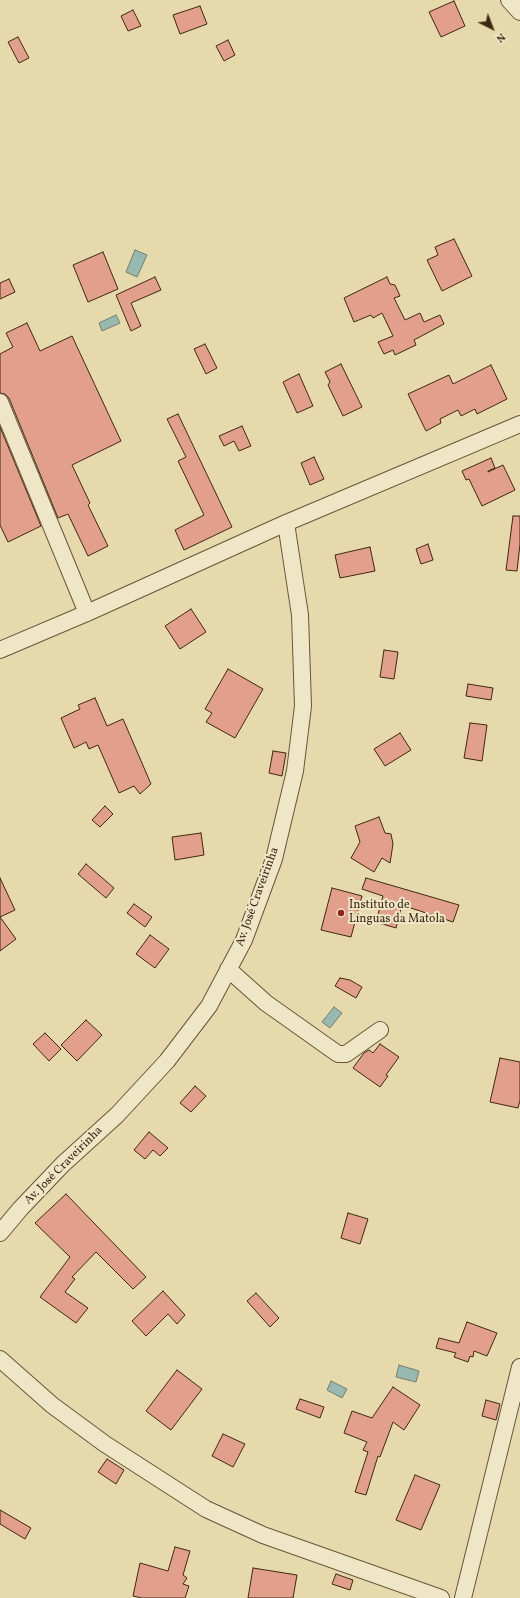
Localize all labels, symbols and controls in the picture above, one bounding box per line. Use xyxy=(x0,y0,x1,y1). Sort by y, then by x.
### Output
north arrow xyxy=(472,8,512,48)
text: N xyxy=(492,29,508,46)
street label: Av. José Craveirinha xyxy=(233,845,283,949)
place label: Instituto de Línguas da Matola xyxy=(349,899,445,927)
marker: Instituto de Línguas da Matola xyxy=(336,908,346,918)
street label: Av. José Craveirinha xyxy=(22,1124,106,1208)

